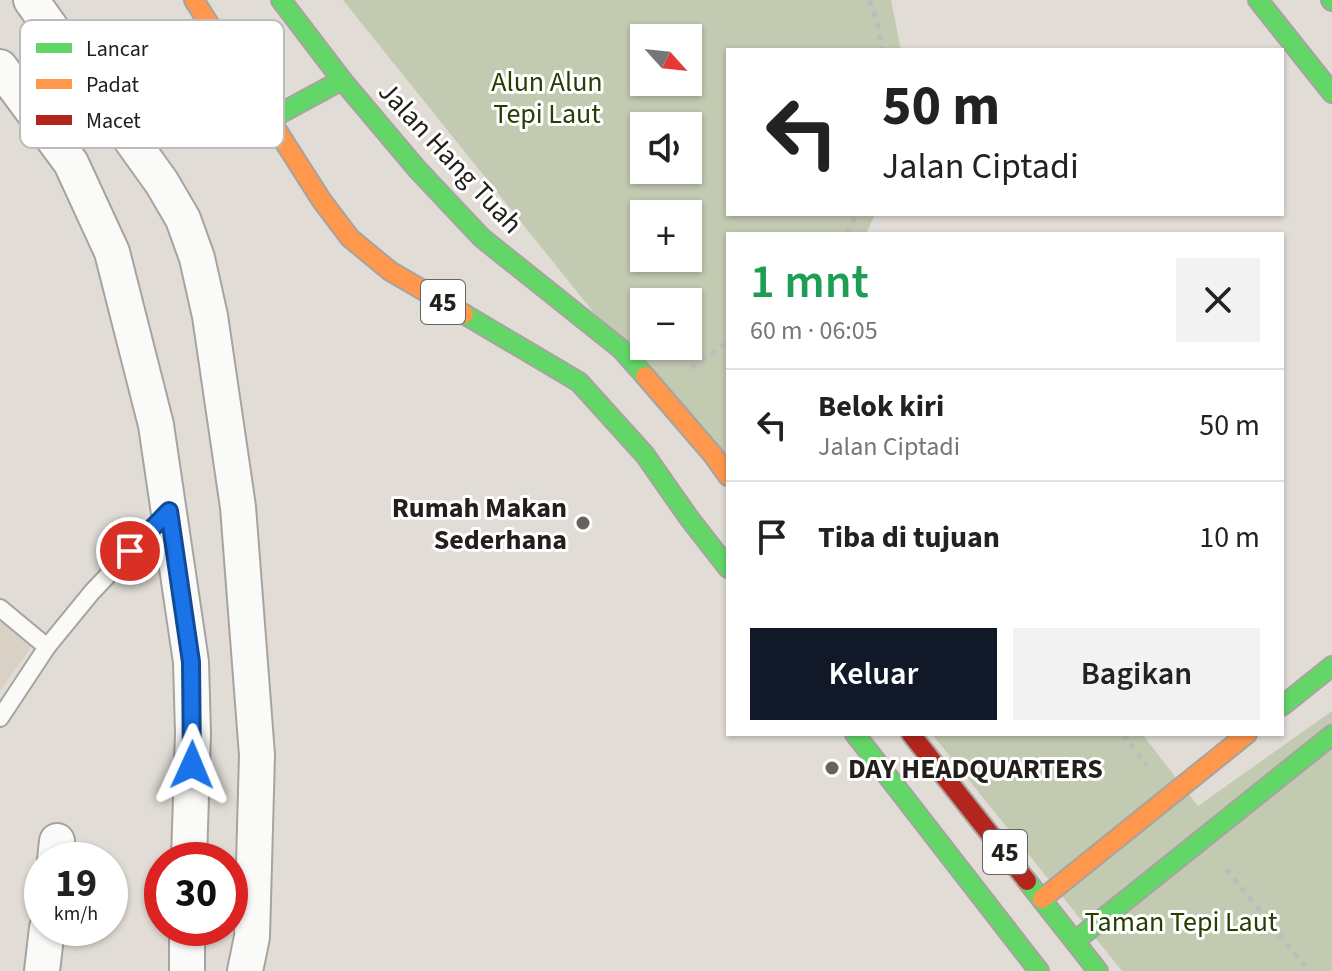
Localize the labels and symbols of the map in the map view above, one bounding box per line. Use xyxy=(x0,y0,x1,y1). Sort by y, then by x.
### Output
legend xyxy=(20,20,284,148)
north arrow xyxy=(630,24,702,96)
text: Lancar xyxy=(86,33,149,65)
park label: Alun Alun Tepi Laut xyxy=(491,62,603,134)
text: Padat xyxy=(86,69,140,101)
street label: Jalan Hang Tuah xyxy=(369,73,532,243)
text: Macet xyxy=(86,105,141,137)
road number: 45 xyxy=(421,280,465,324)
place label: Rumah Makan Sederhana xyxy=(392,488,567,560)
marker: Rumah Makan Sederhana xyxy=(574,514,592,532)
pin xyxy=(96,517,164,585)
position arrow xyxy=(150,723,234,807)
place label: DAY HEADQUARTERS xyxy=(848,749,1103,789)
marker: DAY HEADQUARTERS xyxy=(823,759,841,777)
road number: 45 xyxy=(983,830,1027,874)
speed limit sign: 30 xyxy=(144,842,248,946)
park label: Taman Tepi Laut xyxy=(1085,902,1278,942)

